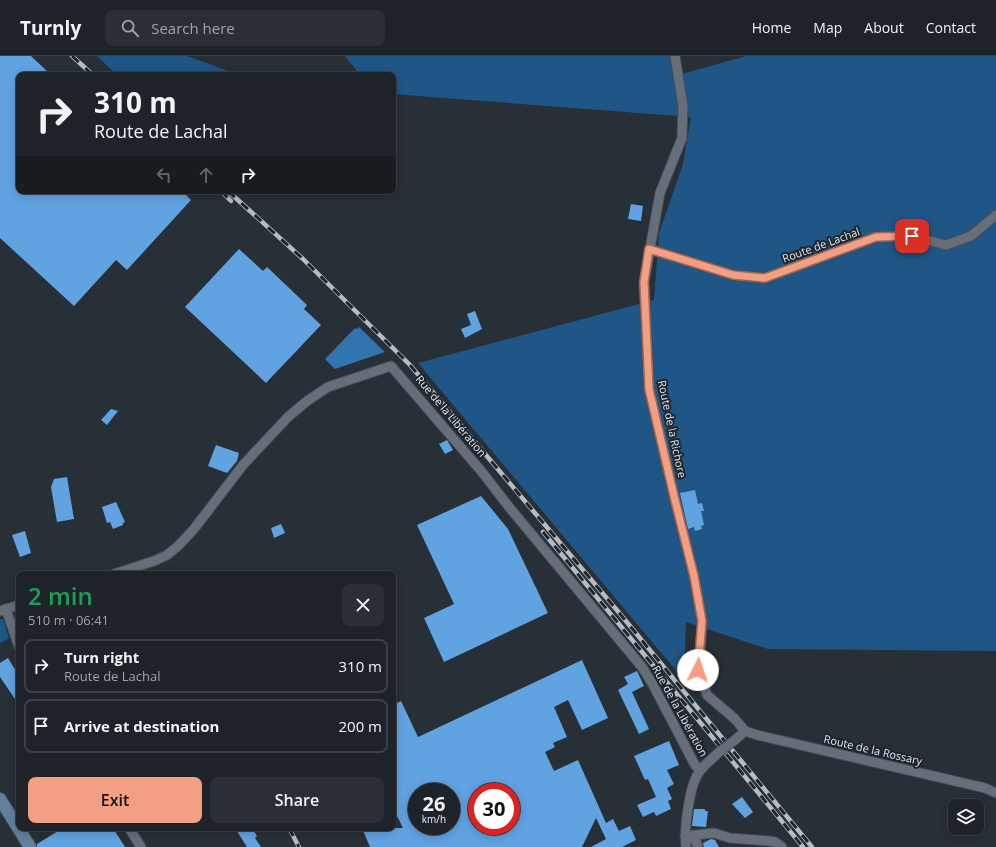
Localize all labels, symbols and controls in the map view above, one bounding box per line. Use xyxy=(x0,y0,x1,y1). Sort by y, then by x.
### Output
search box xyxy=(105,10,385,46)
text: Turnly xyxy=(20,15,81,41)
icon: search xyxy=(119,17,141,39)
text: Search here xyxy=(151,18,235,38)
text: Home xyxy=(752,18,791,37)
text: Map xyxy=(813,18,842,37)
text: About xyxy=(864,18,904,37)
text: Contact xyxy=(926,18,976,37)
text: 310 m xyxy=(94,83,177,121)
icon: right xyxy=(28,88,80,140)
text: Route de Lachal xyxy=(94,119,228,143)
icon: left xyxy=(153,164,175,186)
icon: ahead xyxy=(195,164,217,186)
icon: right xyxy=(237,164,259,186)
pin xyxy=(895,219,929,253)
street label: Route de Lachal xyxy=(780,224,862,266)
icon: arrive xyxy=(901,225,923,247)
street label: Rue de la Libération xyxy=(413,372,490,460)
street label: Route de la Richore xyxy=(655,379,690,479)
text: 2 min xyxy=(28,579,93,612)
button: close xyxy=(342,584,384,626)
text: 510 m · 06:41 xyxy=(28,611,109,629)
text: Turn right xyxy=(64,647,139,667)
position arrow xyxy=(677,649,719,691)
icon: right xyxy=(30,655,52,677)
text: 310 m xyxy=(338,656,382,676)
street label: Rue de la Libération xyxy=(649,662,712,759)
text: Route de Lachal xyxy=(64,667,160,685)
icon: arrive xyxy=(30,715,52,737)
text: Arrive at destination xyxy=(64,716,219,736)
text: 200 m xyxy=(338,716,382,736)
street label: Route de la Rossary xyxy=(822,731,924,768)
button: Exit xyxy=(28,777,202,823)
button: Share xyxy=(210,777,384,823)
speed limit sign: 30 xyxy=(468,783,520,835)
text: 26 xyxy=(423,790,445,817)
map controls xyxy=(948,799,984,835)
button: layers xyxy=(948,799,984,835)
text: km/h xyxy=(422,812,446,826)

